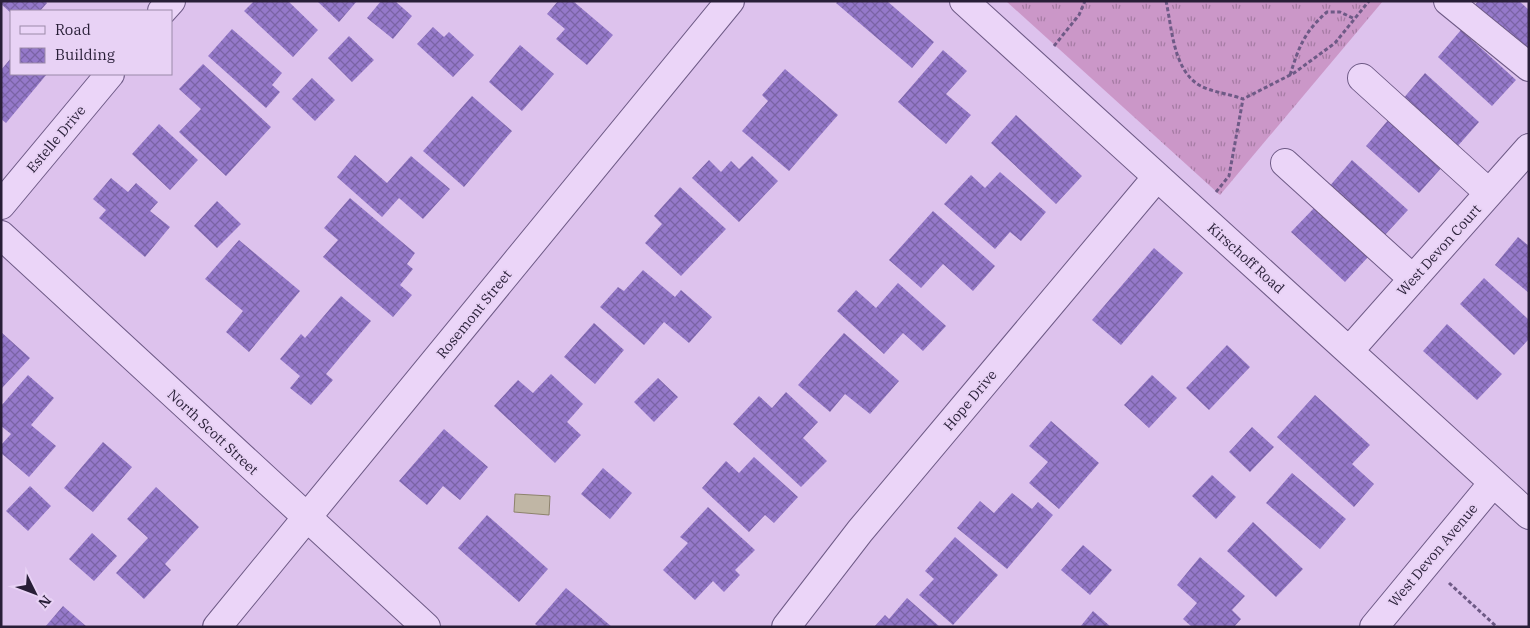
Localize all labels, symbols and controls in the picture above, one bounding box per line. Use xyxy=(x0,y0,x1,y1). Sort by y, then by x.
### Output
legend xyxy=(10,10,172,75)
text: Road xyxy=(55,20,91,39)
text: Building xyxy=(55,45,115,64)
street label: Estelle Drive xyxy=(23,102,89,176)
street label: West Devon Court xyxy=(1393,200,1485,299)
street label: Kirschoff Road xyxy=(1204,219,1289,298)
street label: Rosemont Street xyxy=(433,266,515,362)
street label: Hope Drive xyxy=(939,366,1001,434)
street label: North Scott Street xyxy=(164,385,262,479)
street label: West Devon Avenue xyxy=(1385,500,1481,610)
north arrow xyxy=(10,568,60,618)
text: N xyxy=(34,592,55,612)

